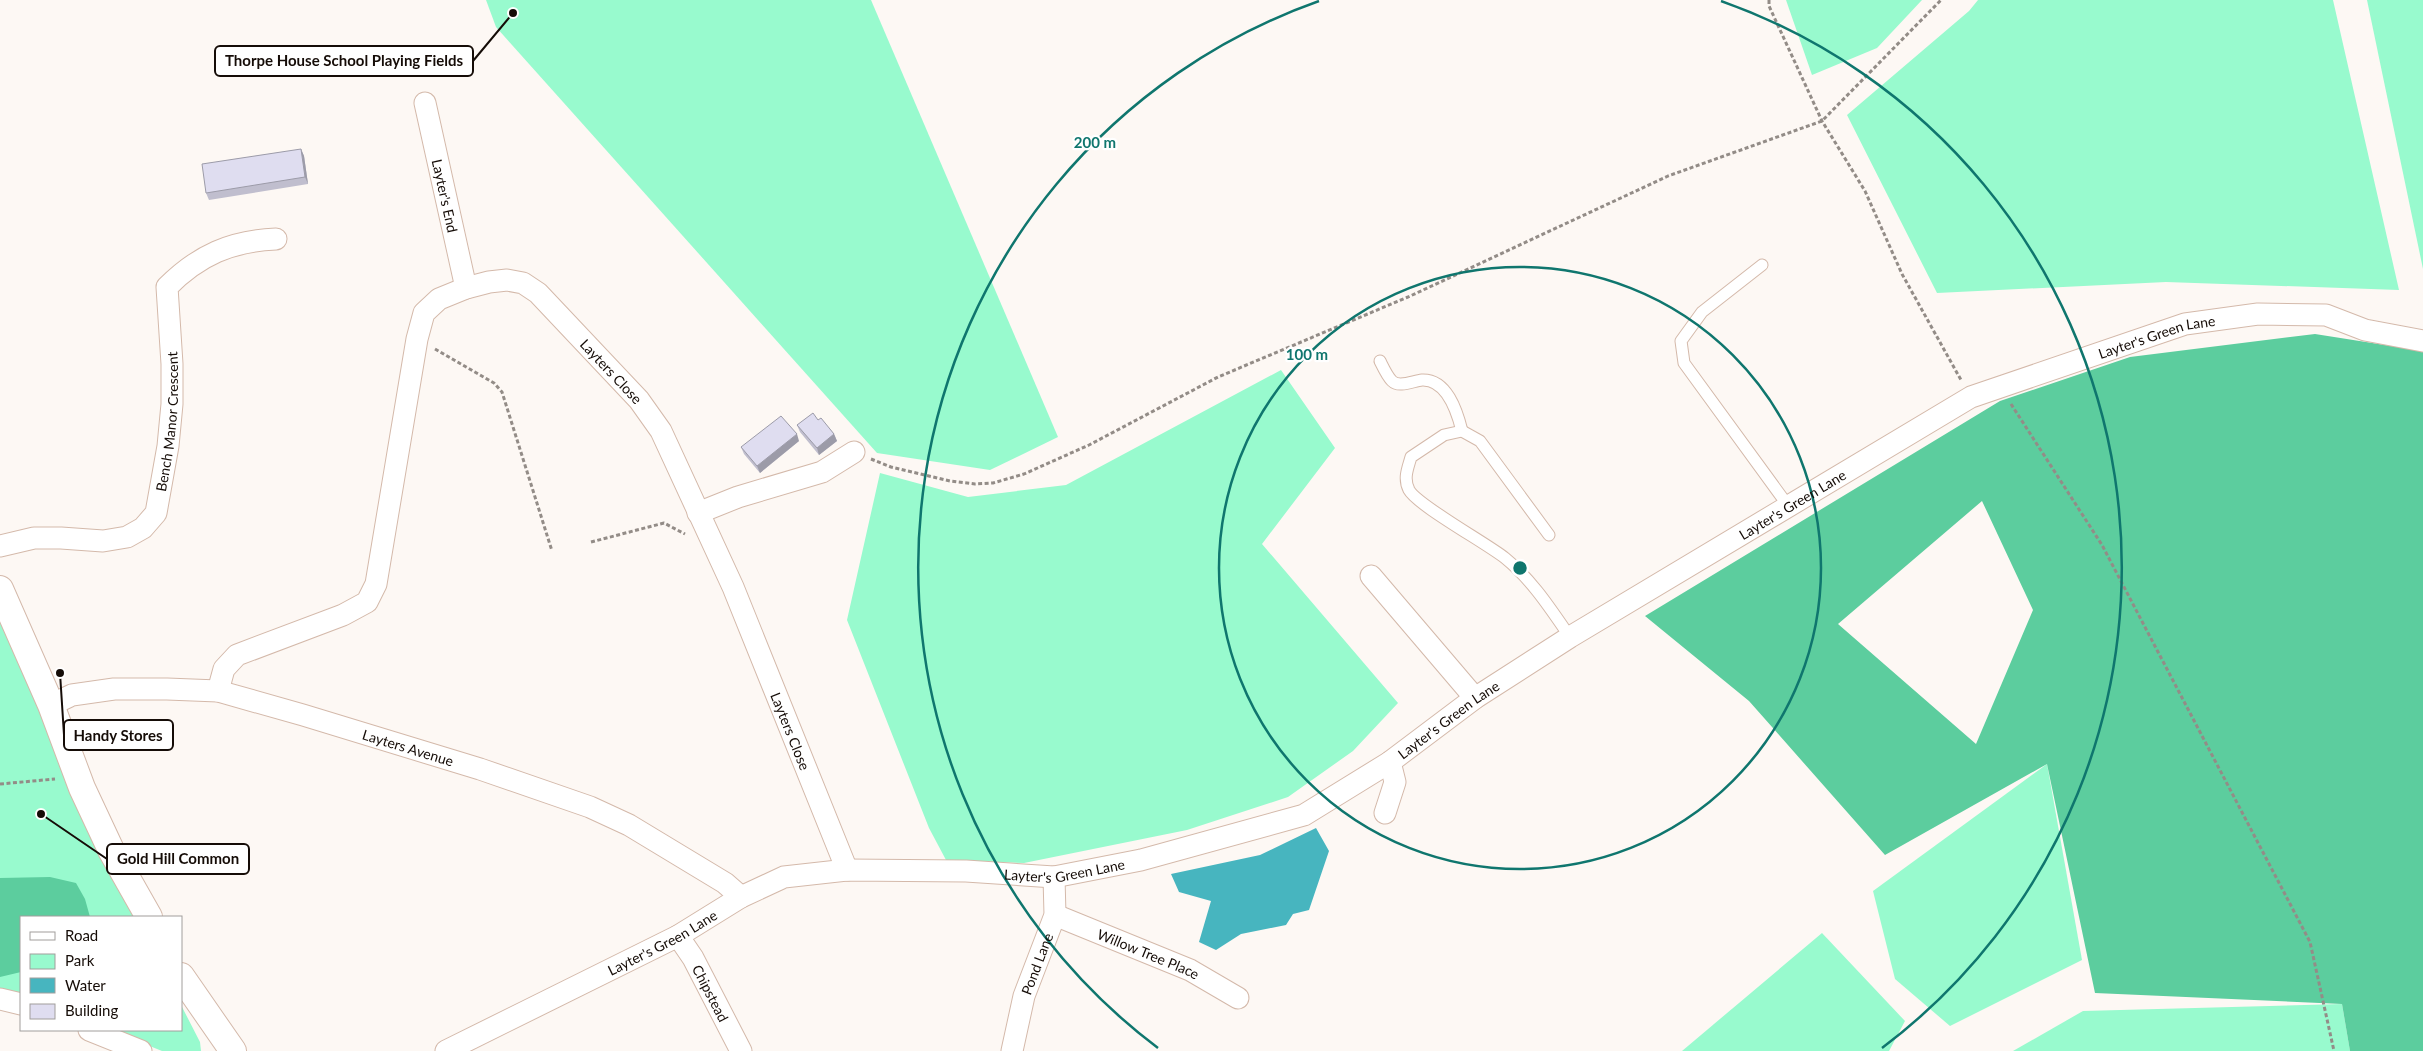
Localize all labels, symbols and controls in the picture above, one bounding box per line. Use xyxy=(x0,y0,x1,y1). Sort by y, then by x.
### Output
callout: Thorpe House School Playing Fields xyxy=(215,46,473,76)
text: Thorpe House School Playing Fields xyxy=(225,51,463,69)
text: 200 m xyxy=(1074,133,1116,151)
street label: Layter's End xyxy=(429,157,462,234)
street label: Layter's Green Lane xyxy=(2096,311,2216,362)
street label: Layters Close xyxy=(577,335,646,407)
text: 100 m xyxy=(1286,345,1328,363)
street label: Bench Manor Crescent xyxy=(152,351,181,493)
street label: Layter's Green Lane xyxy=(1736,466,1849,543)
centre of rings xyxy=(1511,559,1529,577)
street label: Layter's Green Lane xyxy=(1394,676,1502,762)
street label: Layters Close xyxy=(768,690,814,772)
callout: Handy Stores xyxy=(64,720,173,750)
street label: Layters Avenue xyxy=(361,725,456,769)
text: Handy Stores xyxy=(73,726,163,744)
callout: Gold Hill Common xyxy=(107,844,249,874)
text: Gold Hill Common xyxy=(117,849,239,867)
street label: Layter's Green Lane xyxy=(1004,855,1126,886)
street label: Layter's Green Lane xyxy=(605,906,720,978)
legend xyxy=(20,916,182,1031)
street label: Willow Tree Place xyxy=(1095,925,1203,982)
text: Road xyxy=(65,926,98,944)
street label: Pond Lane xyxy=(1017,930,1056,997)
text: Park xyxy=(65,951,95,969)
street label: Chipstead xyxy=(689,962,733,1024)
text: Water xyxy=(65,976,106,994)
text: Building xyxy=(65,1001,118,1019)

